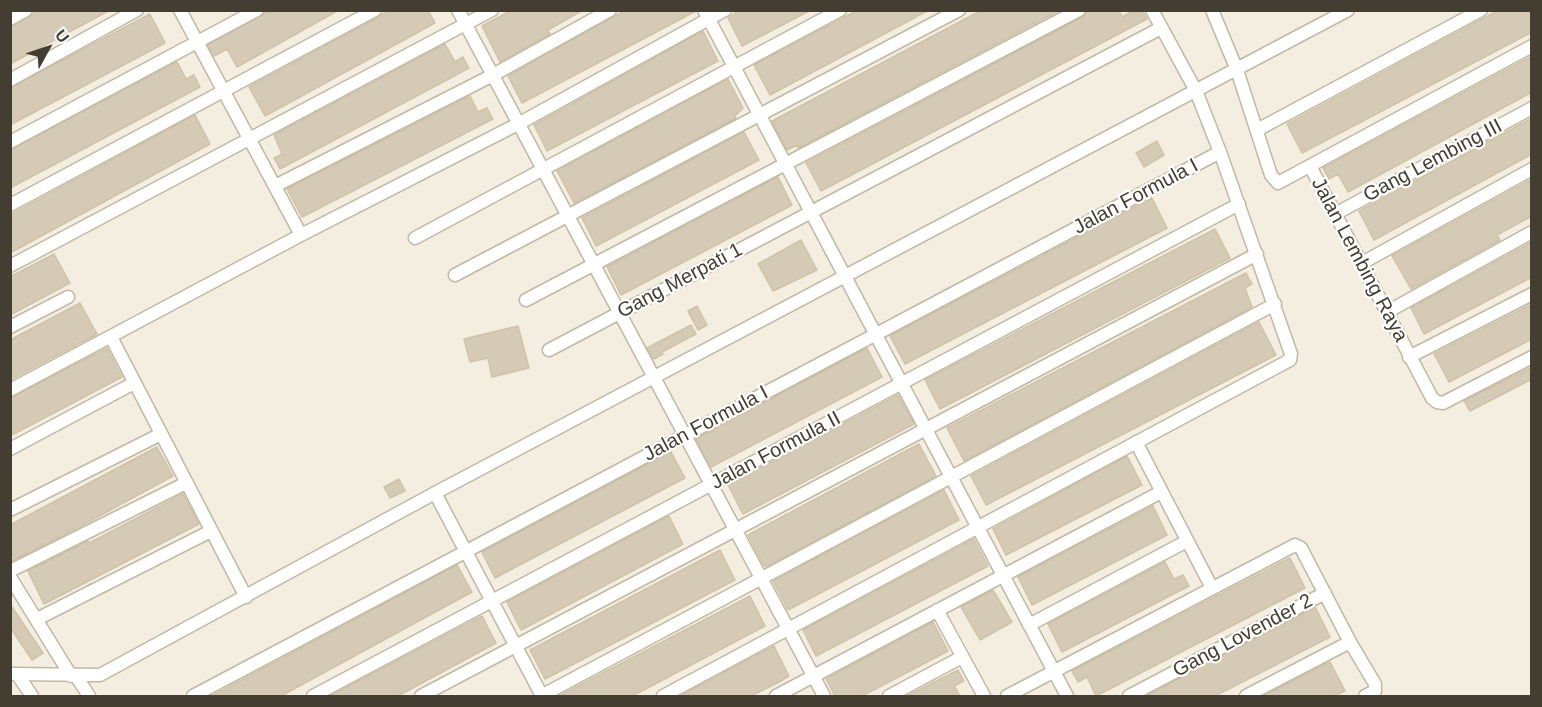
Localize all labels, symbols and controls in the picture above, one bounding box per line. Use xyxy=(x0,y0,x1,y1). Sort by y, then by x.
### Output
north arrow xyxy=(18,18,78,78)
text: U xyxy=(52,26,72,46)
street label: Gang Lembing III xyxy=(1360,114,1506,208)
street label: Jalan Formula I xyxy=(1070,154,1202,240)
street label: Jalan Lembing Raya xyxy=(1306,174,1412,346)
street label: Gang Merpati 1 xyxy=(614,238,746,324)
street label: Jalan Formula I xyxy=(640,381,772,467)
street label: Jalan Formula II xyxy=(707,407,845,495)
street label: Gang Lovender 2 xyxy=(1169,589,1317,683)

